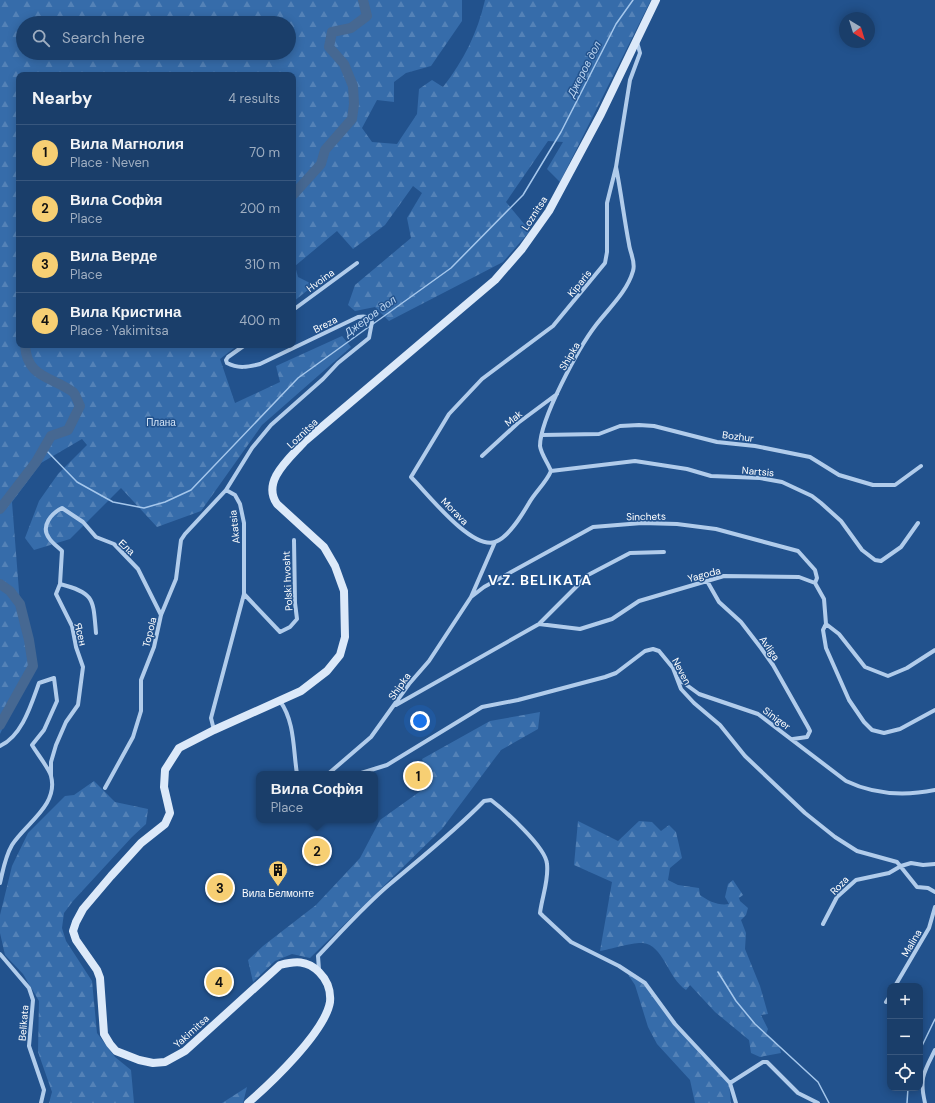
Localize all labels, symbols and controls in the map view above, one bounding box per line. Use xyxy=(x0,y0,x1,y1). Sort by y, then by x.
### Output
north arrow xyxy=(839,12,875,48)
search box xyxy=(16,16,296,60)
icon: search xyxy=(30,27,52,49)
text: Search here xyxy=(62,28,145,48)
water label: Джеров дол xyxy=(563,39,604,101)
text: Nearby xyxy=(32,87,92,109)
text: 4 results xyxy=(228,90,280,107)
text: Вила Магнолия xyxy=(70,134,184,154)
text: 1 xyxy=(43,144,47,161)
text: 70 m xyxy=(249,144,280,161)
text: Place · Neven xyxy=(70,154,149,171)
text: Вила Софѝя xyxy=(70,190,163,210)
street label: Loznitsa xyxy=(519,194,550,233)
text: 2 xyxy=(41,200,49,217)
text: 200 m xyxy=(240,200,280,217)
text: Place xyxy=(70,210,102,227)
text: Вила Верде xyxy=(70,246,157,266)
text: 3 xyxy=(41,256,49,273)
text: 310 m xyxy=(245,256,280,273)
text: Place xyxy=(70,266,102,283)
street label: Hvoina xyxy=(304,266,337,295)
street label: Kiparis xyxy=(565,267,594,299)
water label: Джеров дол xyxy=(340,293,399,341)
text: Вила Кристина xyxy=(70,302,181,322)
text: 4 xyxy=(41,312,49,329)
text: 400 m xyxy=(239,312,280,329)
street label: Breza xyxy=(311,313,339,336)
text: Place · Yakimitsa xyxy=(70,322,169,339)
street label: Shipka xyxy=(556,340,583,373)
street label: Mak xyxy=(502,407,525,429)
street label: Loznitsa xyxy=(284,415,321,451)
park label: Плана xyxy=(146,416,176,429)
street label: Bozhur xyxy=(721,428,755,445)
street label: Nartsis xyxy=(741,464,775,479)
street label: Morava xyxy=(438,495,471,528)
street label: Akatsia xyxy=(226,509,243,544)
street label: Sinchets xyxy=(626,510,666,523)
street label: Ела xyxy=(116,536,138,559)
street label: Polski hvosht xyxy=(279,551,296,611)
street label: Yagoda xyxy=(686,564,722,585)
district label: V.Z. BELIKATA xyxy=(488,571,592,589)
street label: Topola xyxy=(139,616,159,648)
street label: Ясен xyxy=(71,621,90,647)
street label: Avliga xyxy=(757,633,783,663)
street label: Neven xyxy=(669,655,694,687)
street label: Shipka xyxy=(385,670,414,703)
street label: Siniger xyxy=(760,704,793,733)
your location xyxy=(410,711,430,731)
pin: 1 xyxy=(405,761,431,791)
popup xyxy=(256,771,378,823)
text: Вила Софѝя xyxy=(271,779,363,799)
text: Place xyxy=(271,799,303,816)
pin: 2 xyxy=(304,836,330,866)
building icon: Вила Белмонте xyxy=(267,859,289,887)
pin: 3 xyxy=(207,873,233,903)
street label: Roza xyxy=(827,873,852,898)
place label: Вила Белмонте xyxy=(242,887,314,900)
street label: Malina xyxy=(898,927,924,959)
pin: 4 xyxy=(206,967,232,997)
map controls xyxy=(887,983,923,1091)
button: + xyxy=(887,983,923,1019)
street label: Belikata xyxy=(15,1005,32,1042)
street label: Yakimitsa xyxy=(171,1012,212,1051)
button: − xyxy=(887,1019,923,1055)
button: locate xyxy=(887,1055,923,1091)

